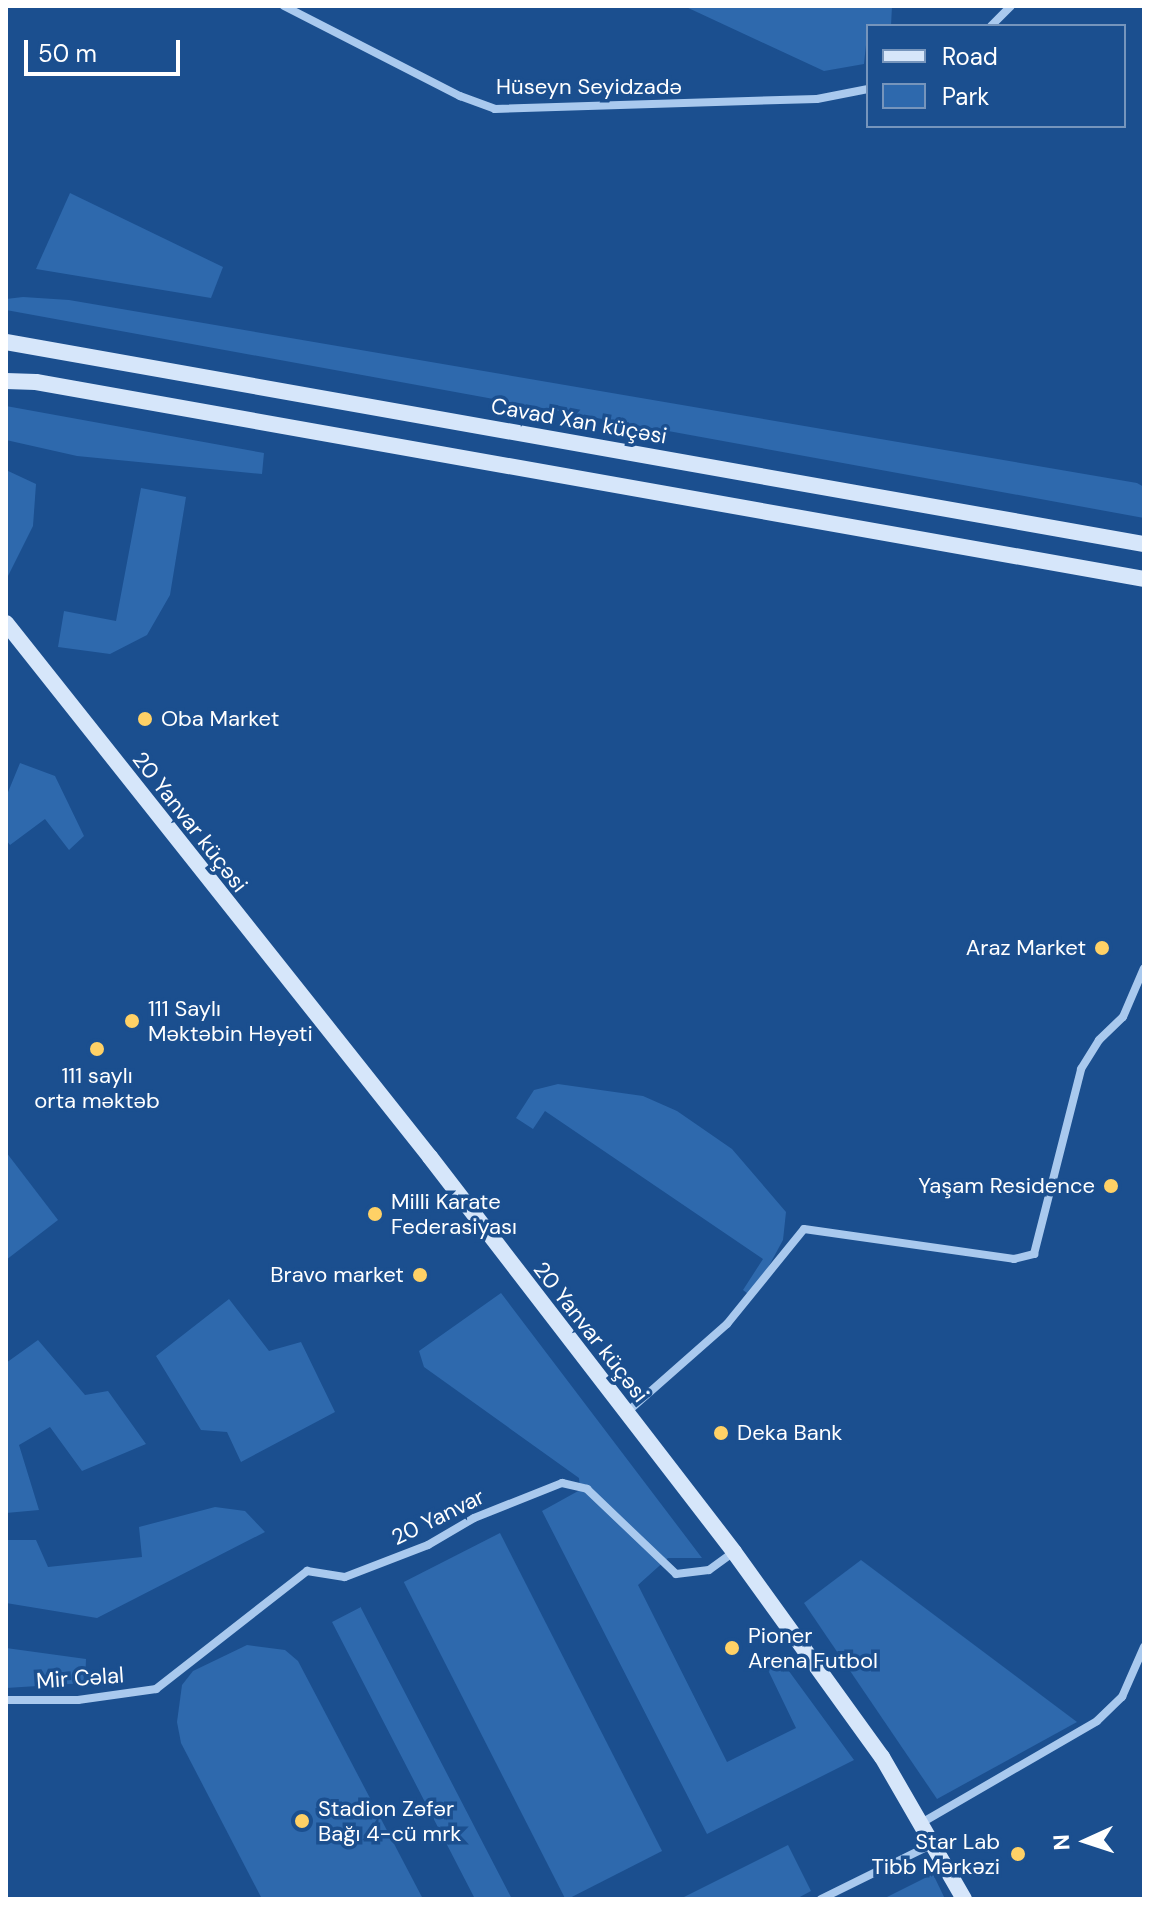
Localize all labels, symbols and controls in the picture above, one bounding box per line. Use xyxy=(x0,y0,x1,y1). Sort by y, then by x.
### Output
scale bar xyxy=(28,24,184,74)
legend xyxy=(866,24,1126,128)
text: 50 m xyxy=(38,38,97,69)
text: Road xyxy=(942,41,998,72)
street label: Hüseyn Seyidzadə xyxy=(496,74,682,100)
text: Park xyxy=(942,81,989,112)
street label: Cavad Xan küçəsi xyxy=(489,393,669,449)
place label: Oba Market xyxy=(161,706,279,732)
marker: Oba Market xyxy=(136,710,154,728)
street label: 20 Yanvar küçəsi xyxy=(127,747,253,897)
place label: Araz Market xyxy=(966,935,1086,961)
marker: Araz Market xyxy=(1093,939,1111,957)
place label: 111 Saylı Məktəbin Həyəti xyxy=(148,995,313,1046)
marker: 111 Saylı Məktəbin Həyəti xyxy=(123,1012,141,1030)
marker: 111 saylı orta məktəb xyxy=(88,1040,106,1058)
place label: 111 saylı orta məktəb xyxy=(34,1062,160,1114)
place label: Yaşam Residence xyxy=(918,1173,1095,1199)
marker: Yaşam Residence xyxy=(1102,1177,1120,1195)
place label: Milli Karate Federasiyası xyxy=(391,1188,517,1240)
marker: Milli Karate Federasiyası xyxy=(366,1205,384,1223)
street label: 20 Yanvar küçəsi xyxy=(528,1257,654,1407)
place label: Bravo market xyxy=(270,1262,404,1288)
marker: Bravo market xyxy=(411,1266,429,1284)
place label: Deka Bank xyxy=(737,1420,842,1446)
marker: Deka Bank xyxy=(712,1424,730,1442)
street label: 20 Yanvar xyxy=(387,1483,489,1551)
place label: Pioner Arena Futbol xyxy=(748,1622,878,1674)
marker: Pioner Arena Futbol xyxy=(723,1639,741,1657)
street label: Mir Cəlal xyxy=(35,1662,125,1694)
place label: Stadion Zəfər Bağı 4-cü mrk xyxy=(318,1795,461,1846)
north arrow xyxy=(1046,1801,1126,1881)
marker: Stadion Zəfər Bağı 4-cü mrk xyxy=(293,1812,311,1830)
place label: Star Lab Tibb Mәrkәzi xyxy=(871,1828,1000,1880)
text: N xyxy=(1047,1834,1076,1851)
marker: Star Lab Tibb Mәrkәzi xyxy=(1007,1843,1029,1865)

